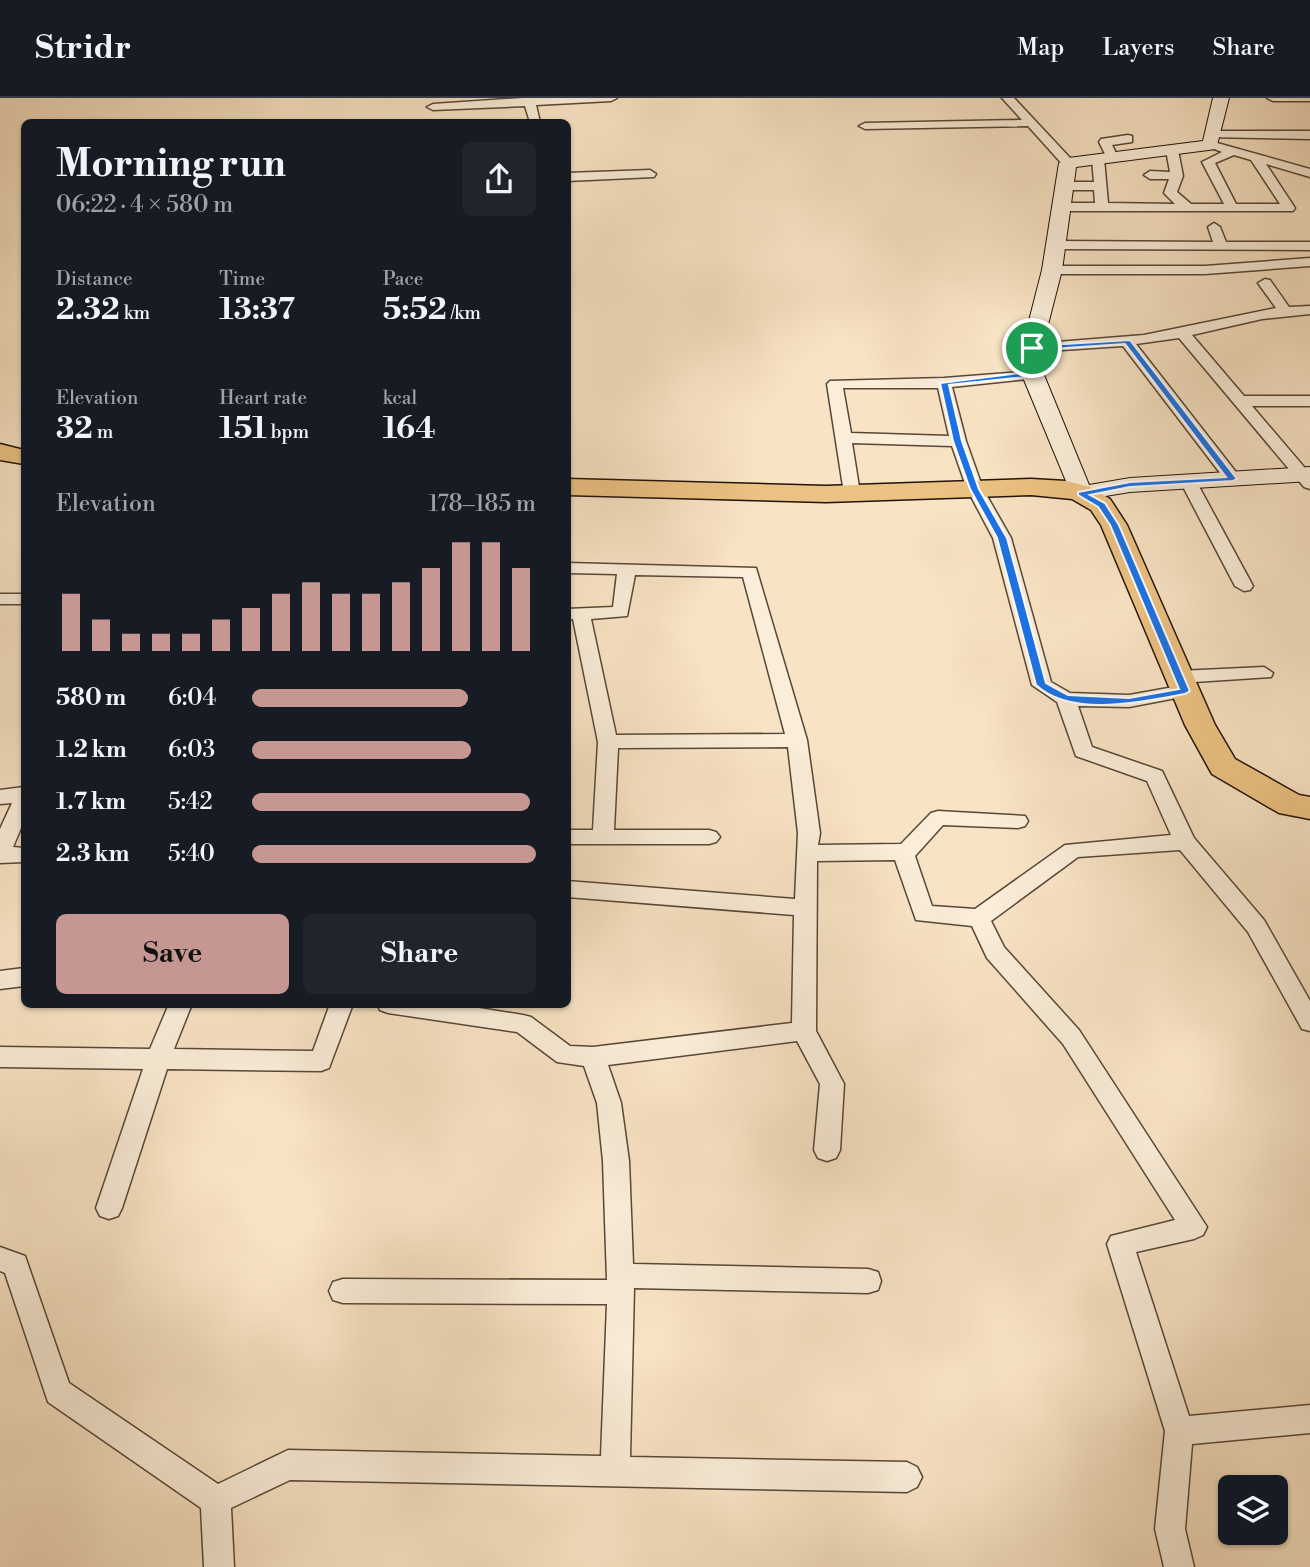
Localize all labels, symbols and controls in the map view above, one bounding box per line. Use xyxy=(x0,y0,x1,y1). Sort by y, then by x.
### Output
text: Stridr xyxy=(35,28,131,69)
text: Map xyxy=(1017,33,1064,63)
text: Layers xyxy=(1102,33,1174,63)
text: Share xyxy=(1212,33,1275,63)
text: Morning run xyxy=(56,141,286,188)
button: share xyxy=(462,142,536,216)
text: 06:22 · 4 × 580 m xyxy=(56,191,233,219)
text: Distance xyxy=(56,267,133,291)
text: Time xyxy=(219,267,265,291)
text: Pace xyxy=(383,267,423,291)
text: 2.32 xyxy=(56,291,120,329)
text: 13:37 xyxy=(219,291,295,329)
text: 5:52 xyxy=(383,291,447,329)
text: km xyxy=(120,301,150,325)
text: /km xyxy=(447,301,481,325)
pin xyxy=(1002,318,1062,378)
icon: arrive xyxy=(1013,329,1051,367)
text: Elevation xyxy=(56,386,138,410)
text: Heart rate xyxy=(219,386,307,410)
text: kcal xyxy=(383,386,417,410)
text: 32 xyxy=(56,410,93,448)
text: 151 xyxy=(219,410,267,448)
text: 164 xyxy=(383,410,436,448)
text: m xyxy=(93,420,113,444)
text: bpm xyxy=(267,420,309,444)
text: Elevation xyxy=(56,490,156,518)
text: 178–185 m xyxy=(429,490,536,518)
text: 580 m xyxy=(56,684,126,712)
text: 6:04 xyxy=(168,684,216,712)
text: 1.2 km xyxy=(56,736,127,764)
text: 6:03 xyxy=(168,736,215,764)
text: 1.7 km xyxy=(56,788,126,816)
text: 5:42 xyxy=(168,788,213,816)
text: 2.3 km xyxy=(56,840,129,868)
text: 5:40 xyxy=(168,840,215,868)
button: Save xyxy=(56,914,289,994)
button: Share xyxy=(303,914,536,994)
map controls xyxy=(1218,1475,1288,1545)
button: layers xyxy=(1218,1475,1288,1545)

